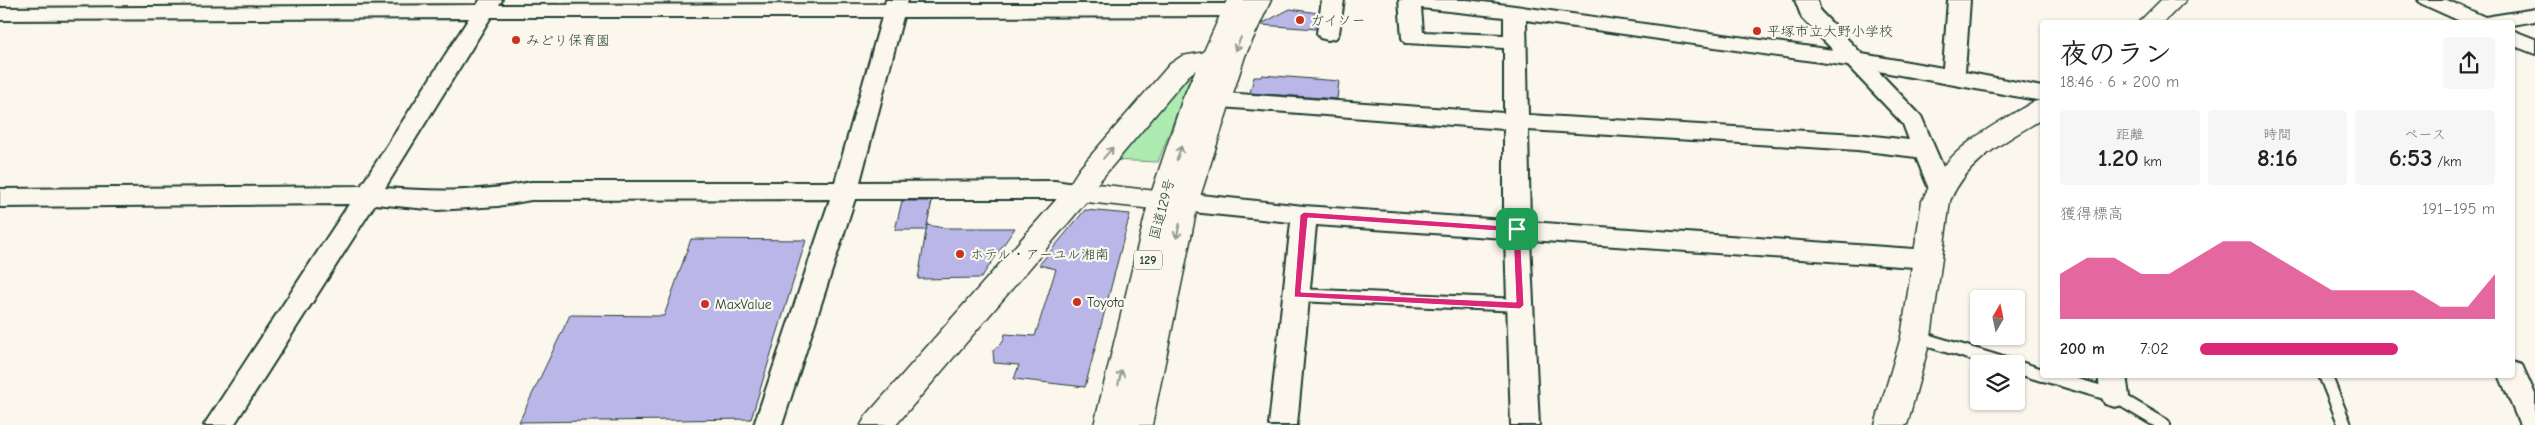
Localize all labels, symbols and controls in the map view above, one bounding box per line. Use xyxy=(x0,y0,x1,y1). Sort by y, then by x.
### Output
place label: ガイソー xyxy=(1310,12,1365,29)
marker: ガイソー xyxy=(1294,14,1306,26)
place label: 平塚市立大野小学校 xyxy=(1767,23,1893,40)
marker: 平塚市立大野小学校 xyxy=(1751,25,1763,37)
place label: みどり保育園 xyxy=(526,32,610,49)
marker: みどり保育園 xyxy=(510,34,522,46)
one-way arrow xyxy=(1233,36,1243,51)
button: share xyxy=(2443,37,2495,89)
text: 夜のラン xyxy=(2060,38,2172,70)
text: 18:46 · 6 × 200 m xyxy=(2060,73,2179,91)
text: 距離 xyxy=(2116,126,2144,143)
text: 時間 xyxy=(2263,126,2291,143)
text: ペース xyxy=(2405,126,2446,143)
text: 1.20 xyxy=(2098,143,2139,172)
text: 8:16 xyxy=(2257,143,2298,172)
text: 6:53 xyxy=(2389,143,2433,172)
one-way arrow xyxy=(1174,145,1184,161)
one-way arrow xyxy=(1103,147,1114,160)
text: km xyxy=(2139,153,2162,170)
text: /km xyxy=(2433,153,2462,170)
street label: 国道129号 xyxy=(1146,177,1178,241)
text: 191–195 m xyxy=(2422,200,2495,218)
text: 獲得標高 xyxy=(2060,205,2124,223)
pin xyxy=(1496,208,1538,250)
icon: arrive xyxy=(1503,215,1531,243)
one-way arrow xyxy=(1173,222,1182,238)
place label: ホテル・アーユル湘南 xyxy=(970,246,1109,263)
marker: ホテル・アーユル湘南 xyxy=(954,248,966,260)
road number: 129 xyxy=(1134,250,1162,270)
north arrow xyxy=(1970,290,2025,345)
map controls xyxy=(1970,290,2025,410)
place label: Toyota xyxy=(1087,294,1125,311)
place label: MaxValue xyxy=(715,296,772,313)
marker: Toyota xyxy=(1071,296,1083,308)
marker: MaxValue xyxy=(699,298,711,310)
text: 200 m xyxy=(2060,340,2105,358)
text: 7:02 xyxy=(2140,340,2169,358)
button: layers xyxy=(1970,355,2025,410)
one-way arrow xyxy=(1116,370,1125,386)

